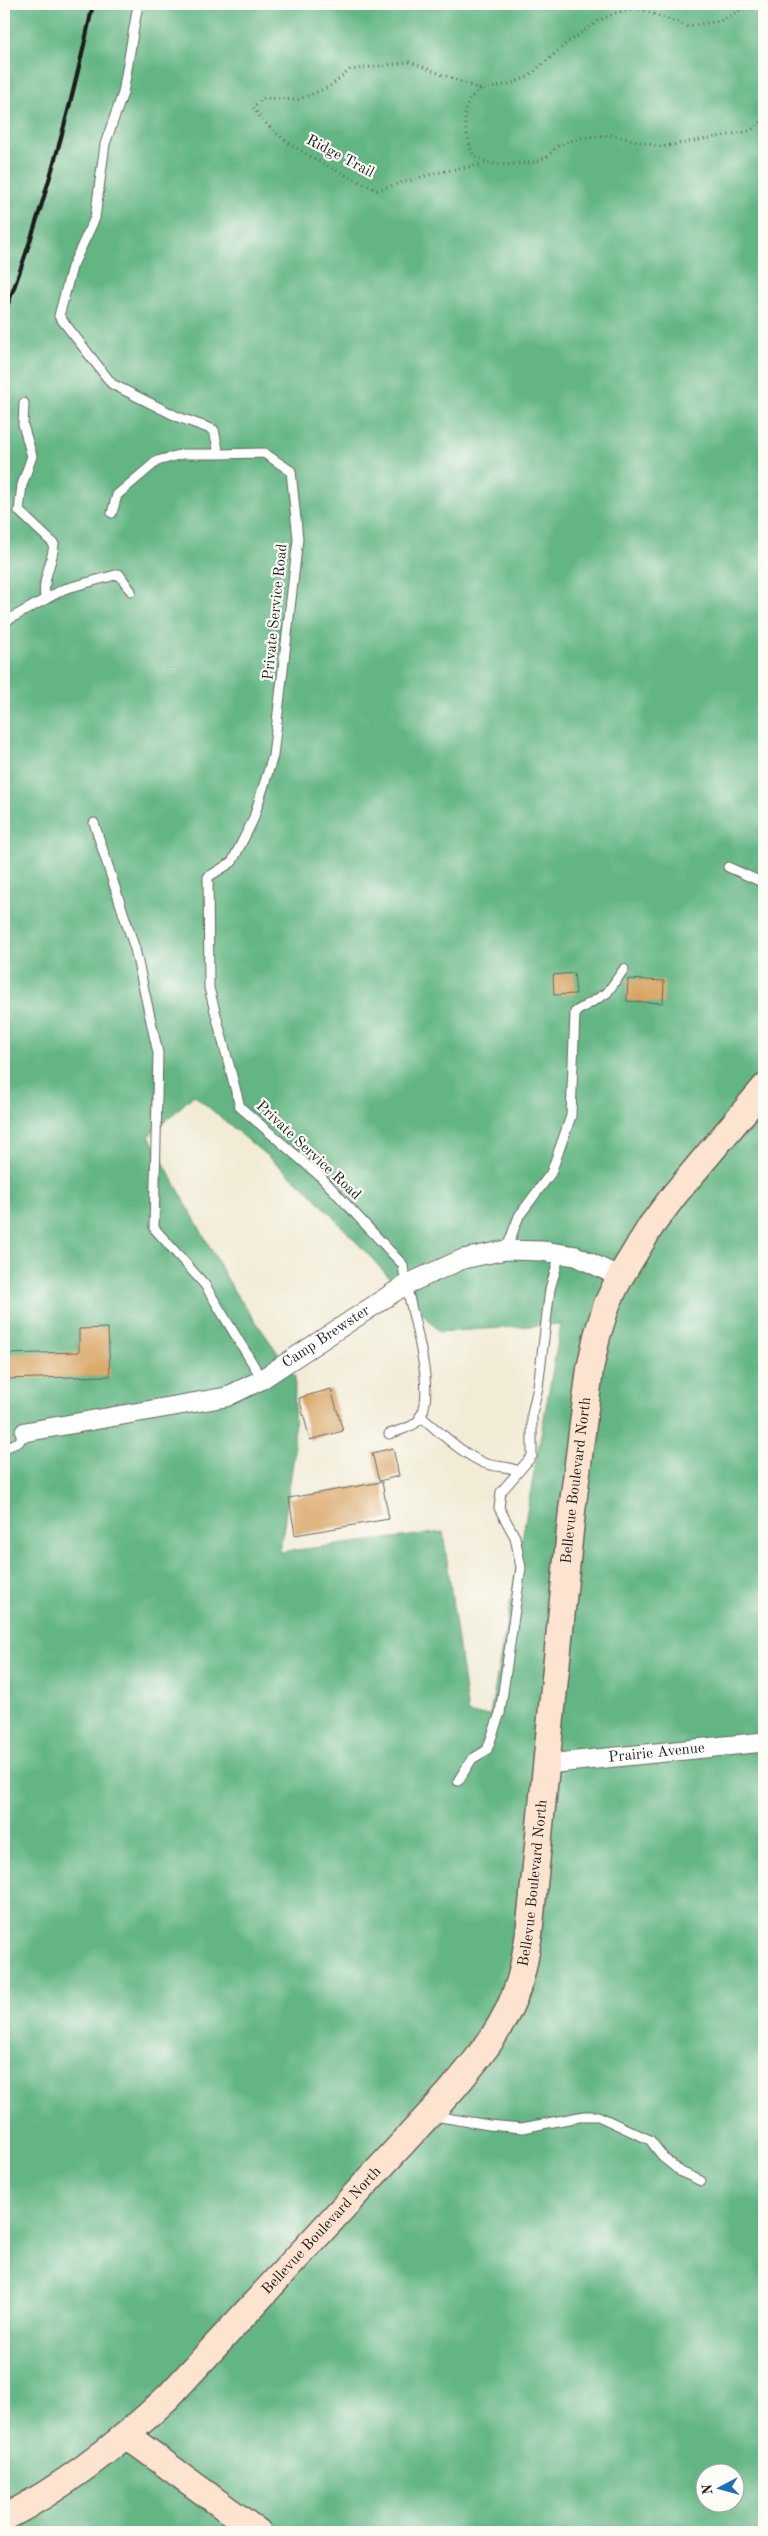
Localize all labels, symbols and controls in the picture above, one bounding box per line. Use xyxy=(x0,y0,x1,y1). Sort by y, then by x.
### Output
street label: Ridge Trail xyxy=(304,133,376,181)
street label: Private Service Road xyxy=(261,543,291,681)
street label: Private Service Road xyxy=(253,1099,363,1203)
street label: Camp Brewster xyxy=(280,1303,373,1371)
street label: Bellevue Boulevard North xyxy=(559,1396,594,1565)
street label: Prairie Avenue xyxy=(607,1741,705,1765)
street label: Bellevue Boulevard North xyxy=(516,1799,550,1968)
street label: Bellevue Boulevard North xyxy=(259,2164,384,2297)
north arrow xyxy=(696,2464,746,2514)
text: N xyxy=(701,2483,716,2495)

